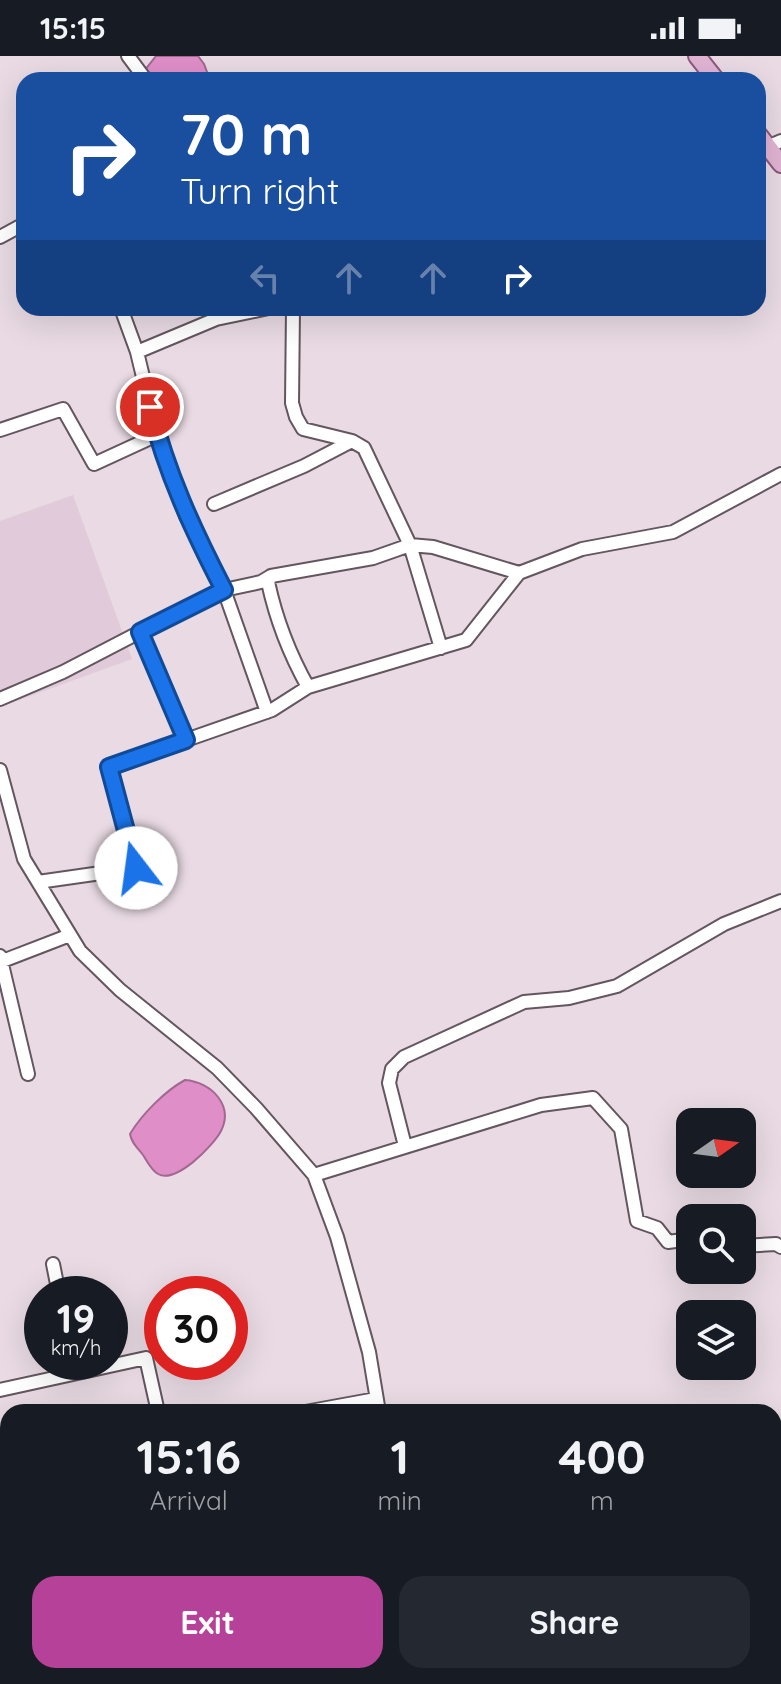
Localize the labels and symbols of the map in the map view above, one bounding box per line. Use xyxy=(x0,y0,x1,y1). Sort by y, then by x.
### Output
pin xyxy=(116,373,184,441)
position arrow xyxy=(94,826,178,910)
north arrow xyxy=(676,1108,756,1188)
speed limit sign: 30 xyxy=(144,1276,248,1380)

